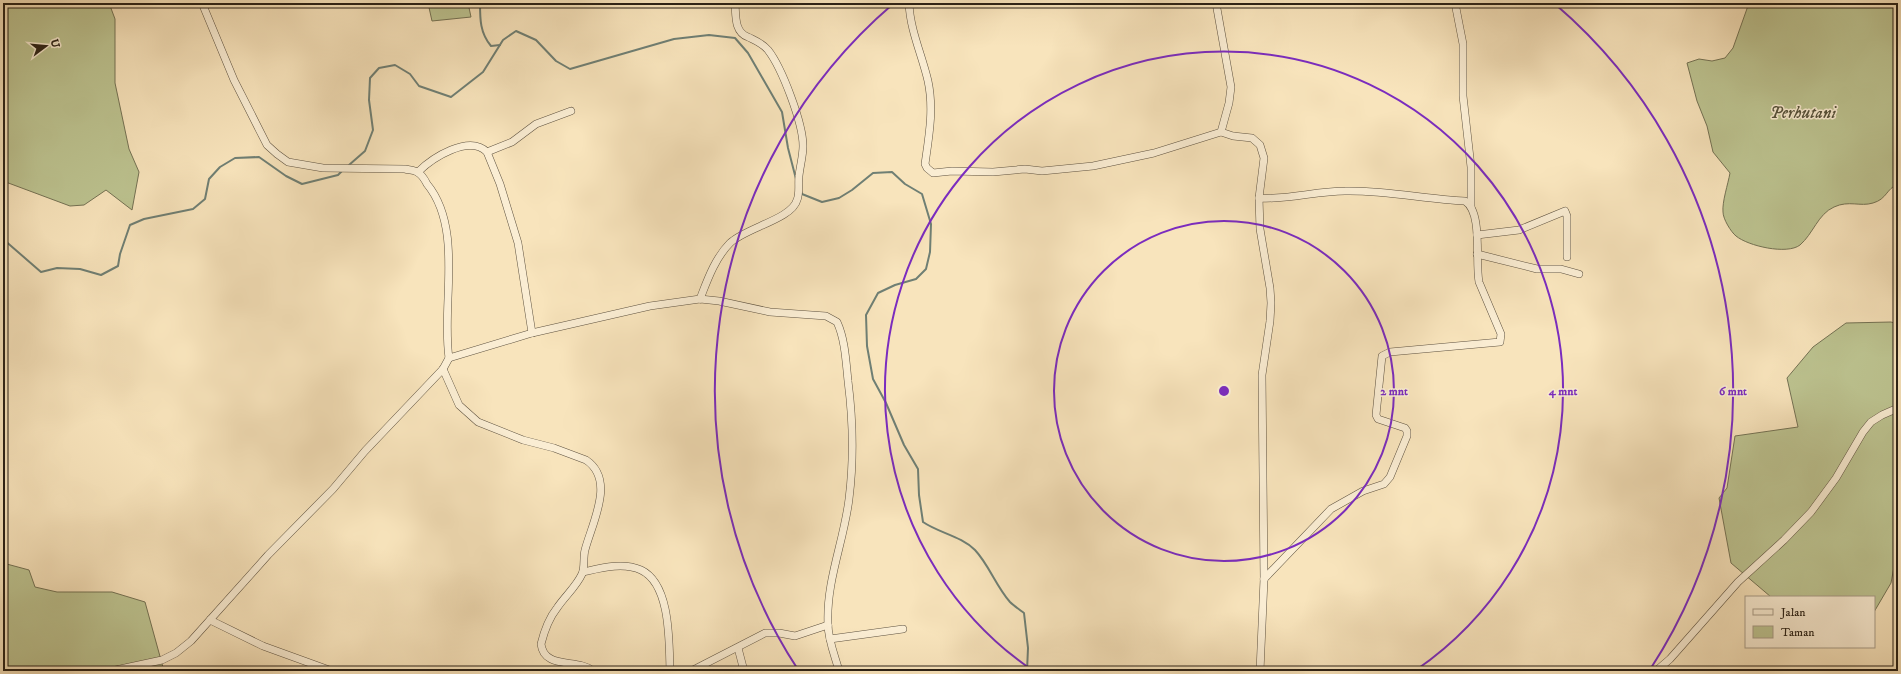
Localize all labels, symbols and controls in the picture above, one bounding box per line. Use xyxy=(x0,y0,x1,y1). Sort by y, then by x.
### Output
north arrow xyxy=(26,26,66,66)
text: U xyxy=(47,37,63,50)
park label: Perhutani xyxy=(1770,102,1837,124)
centre of rings xyxy=(1217,384,1231,398)
text: 2 mnt xyxy=(1380,384,1408,399)
text: 4 mnt xyxy=(1548,384,1577,399)
text: 6 mnt xyxy=(1719,384,1747,399)
legend xyxy=(1745,596,1875,648)
text: Jalan xyxy=(1780,605,1806,620)
text: Taman xyxy=(1781,625,1815,640)

